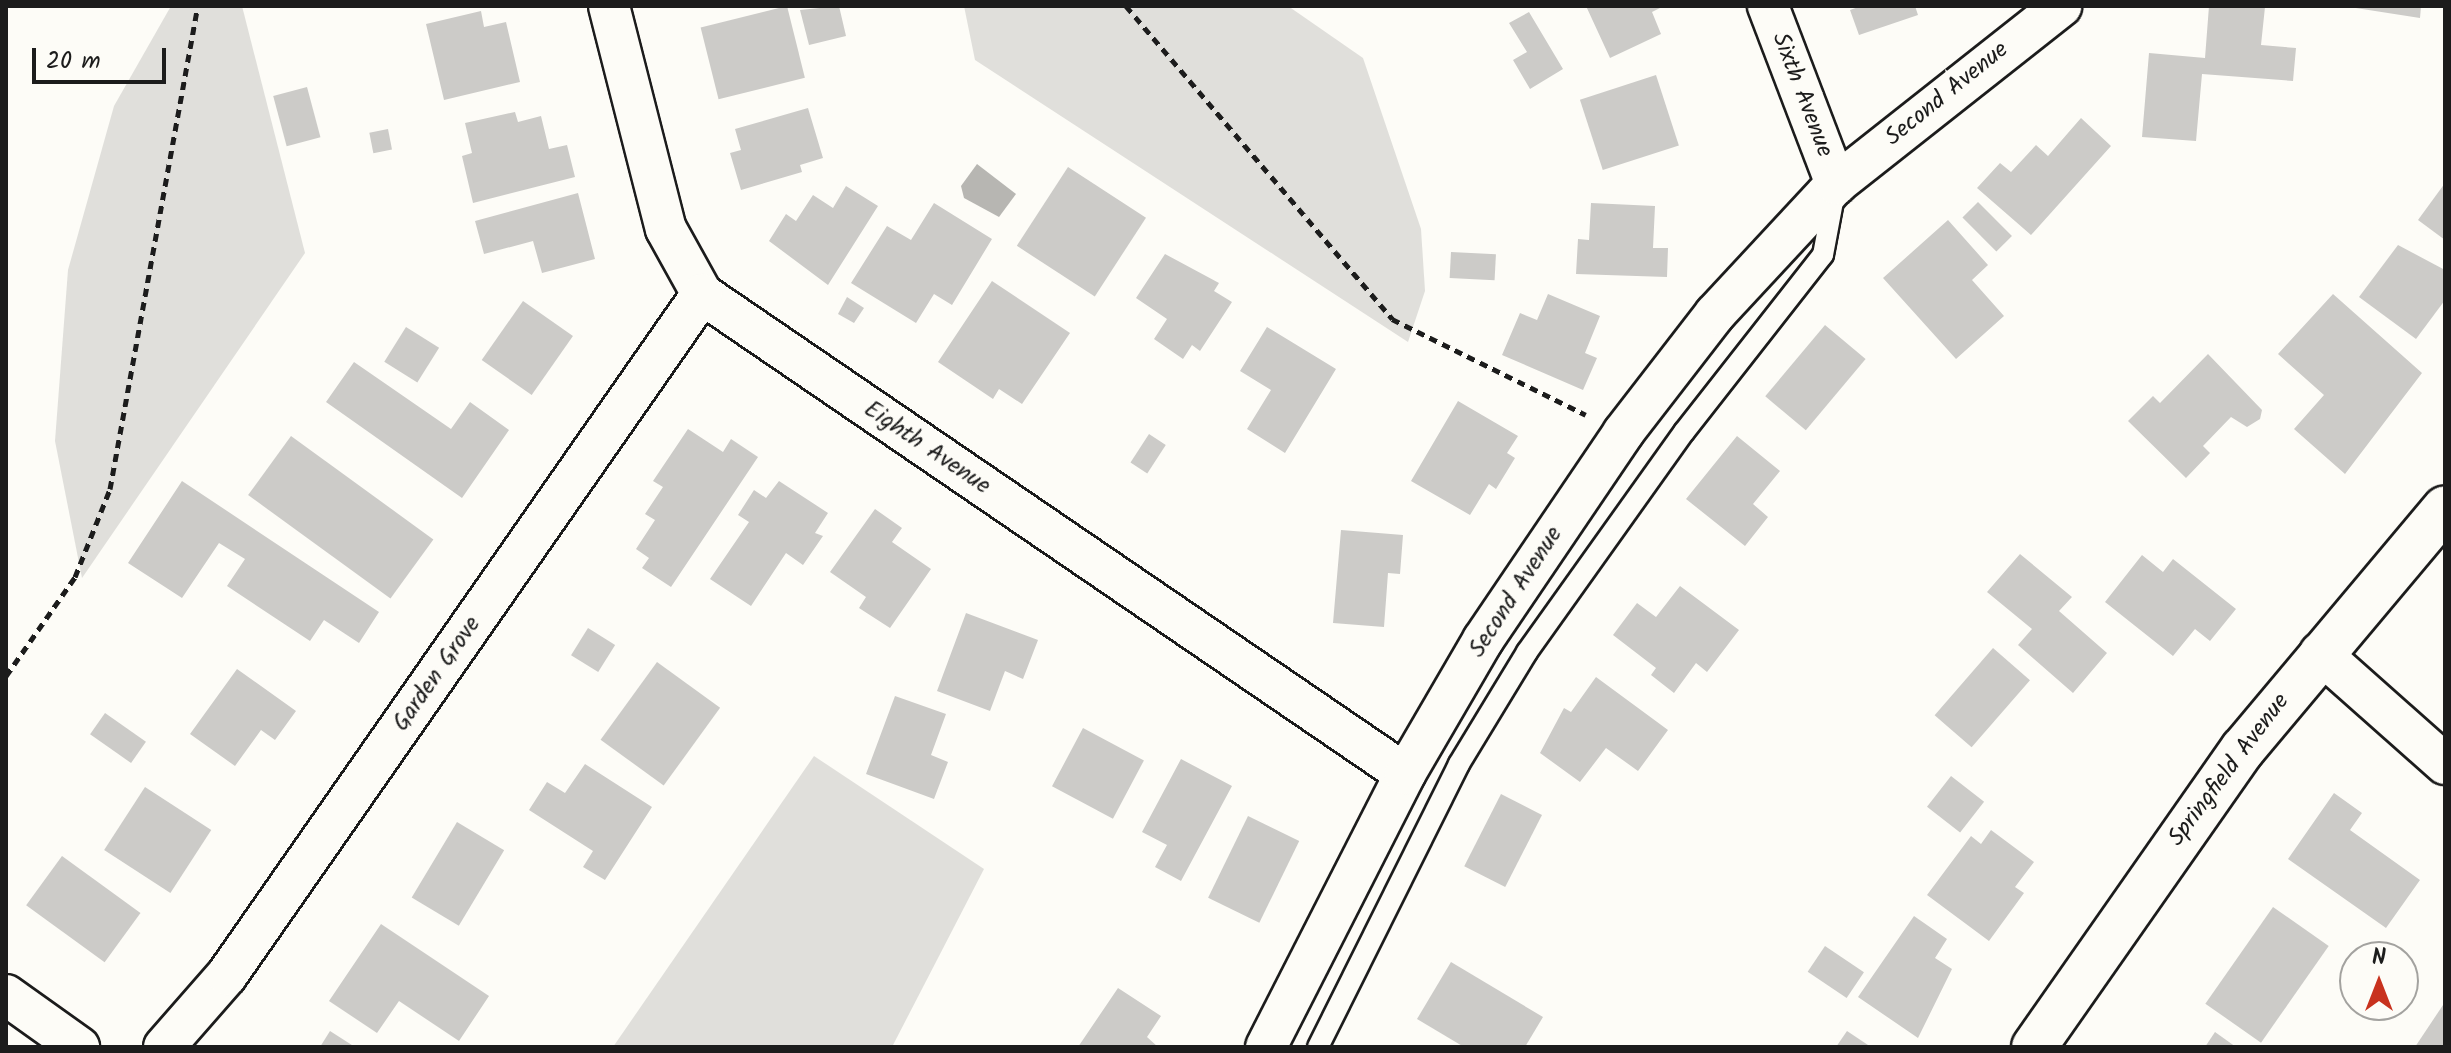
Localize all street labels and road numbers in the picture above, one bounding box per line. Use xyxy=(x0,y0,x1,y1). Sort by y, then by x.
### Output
street label: Sixth Avenue xyxy=(1765,29,1839,161)
street label: Second Avenue xyxy=(1880,36,2014,152)
street label: Eighth Avenue xyxy=(858,395,996,501)
street label: Second Avenue xyxy=(1463,521,1569,663)
street label: Garden Grove xyxy=(387,611,487,737)
street label: Springfield Avenue xyxy=(2162,688,2296,852)

